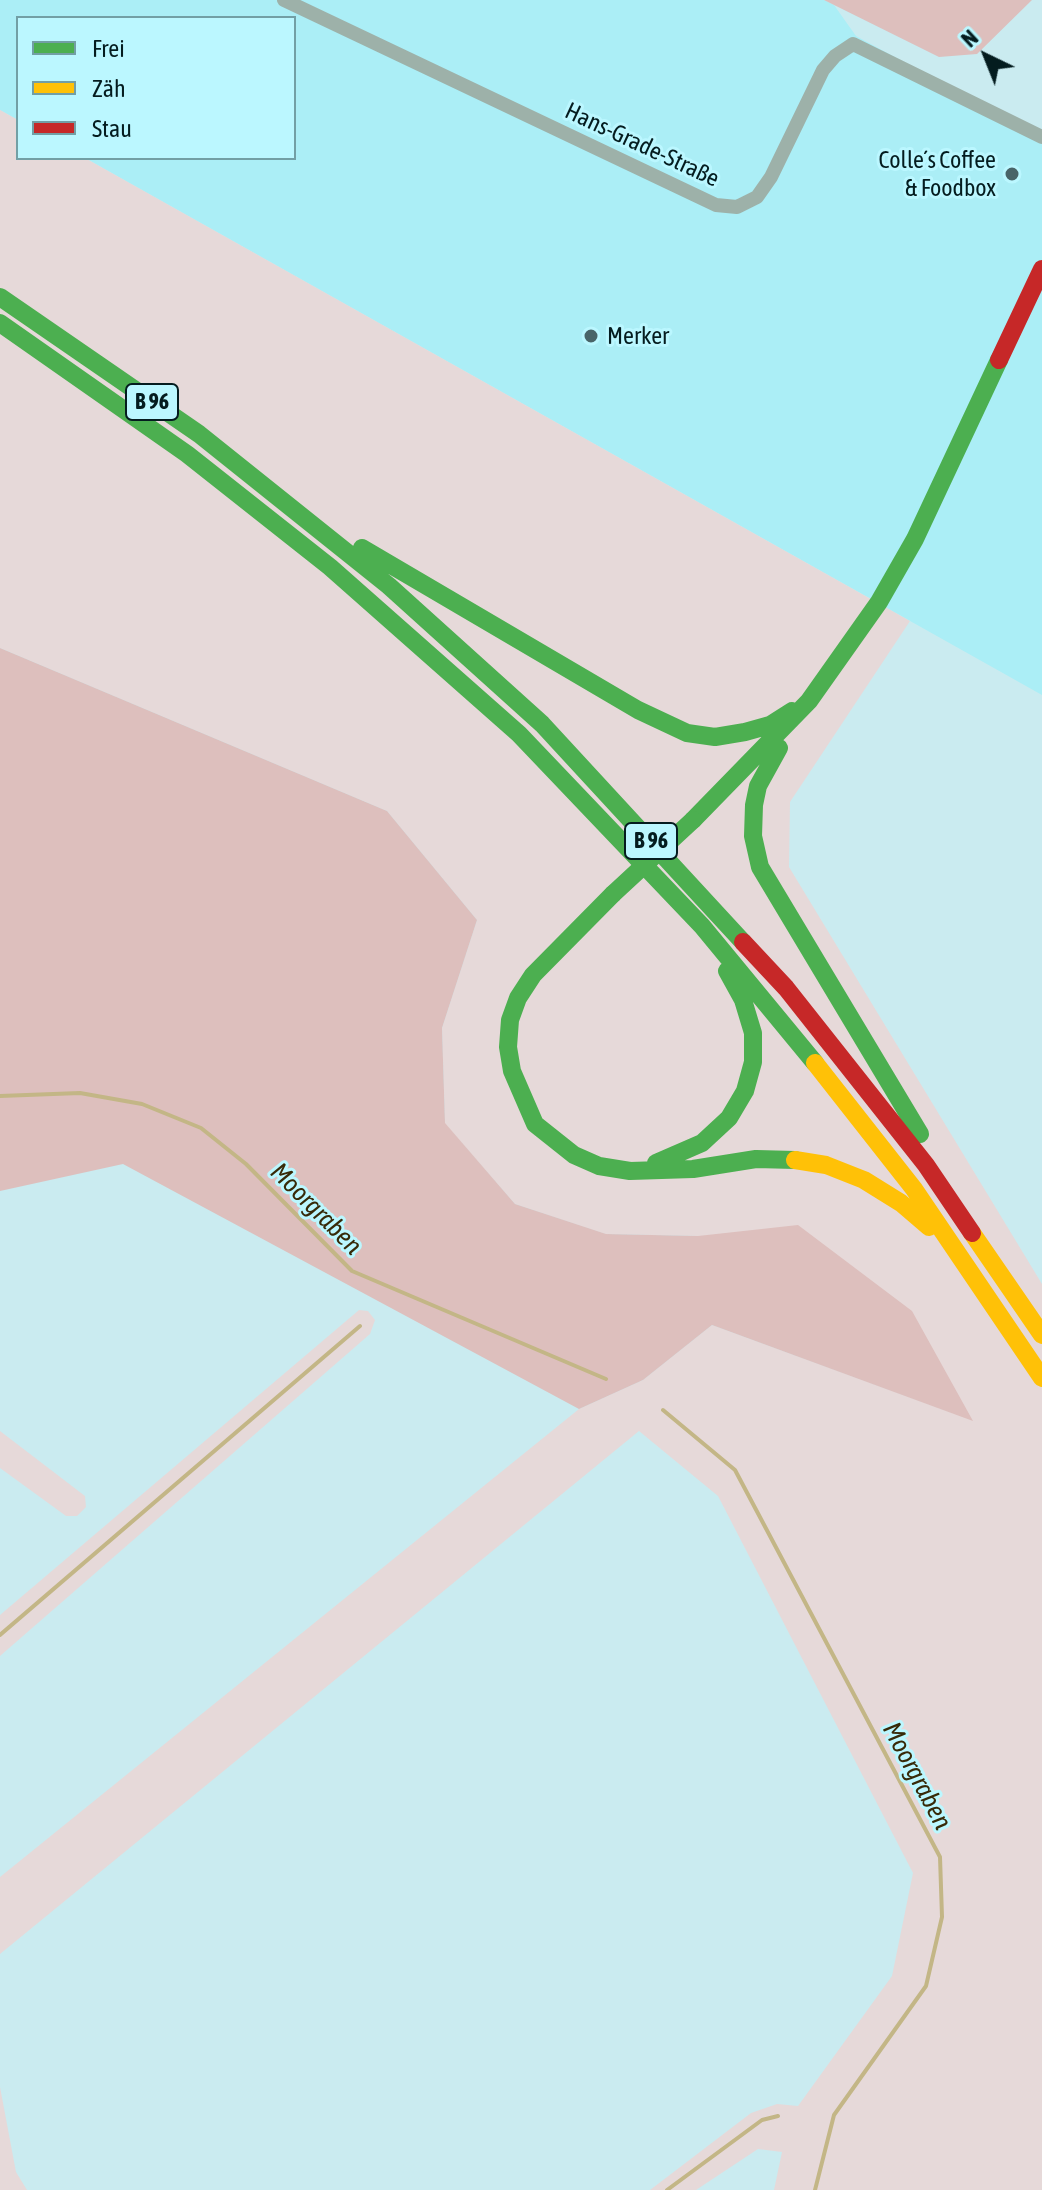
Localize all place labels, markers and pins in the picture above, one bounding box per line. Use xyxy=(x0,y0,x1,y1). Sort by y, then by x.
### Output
place label: Colle´s Coffee & Foodbox xyxy=(879,146,996,202)
marker: Colle´s Coffee & Foodbox xyxy=(1003,165,1021,183)
place label: Merker xyxy=(607,322,669,350)
marker: Merker xyxy=(582,327,600,345)

